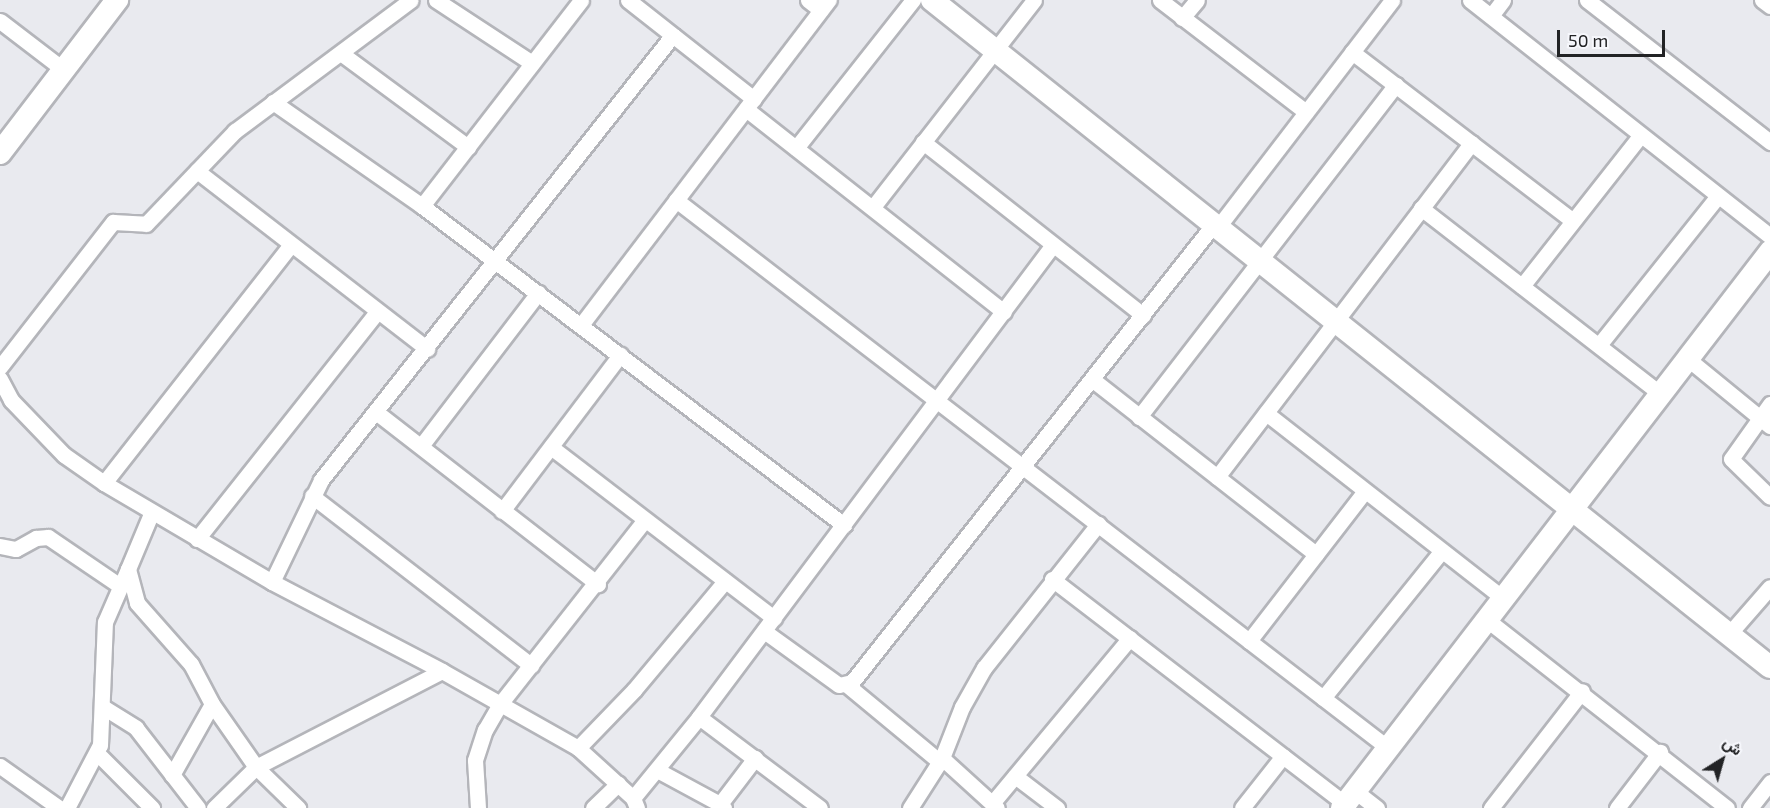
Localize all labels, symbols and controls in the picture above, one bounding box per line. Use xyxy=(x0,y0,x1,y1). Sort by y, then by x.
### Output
scale bar xyxy=(1560,18,1668,56)
text: 50 m xyxy=(1568,29,1608,51)
north arrow xyxy=(1692,730,1752,790)
text: ش xyxy=(1720,732,1747,759)

